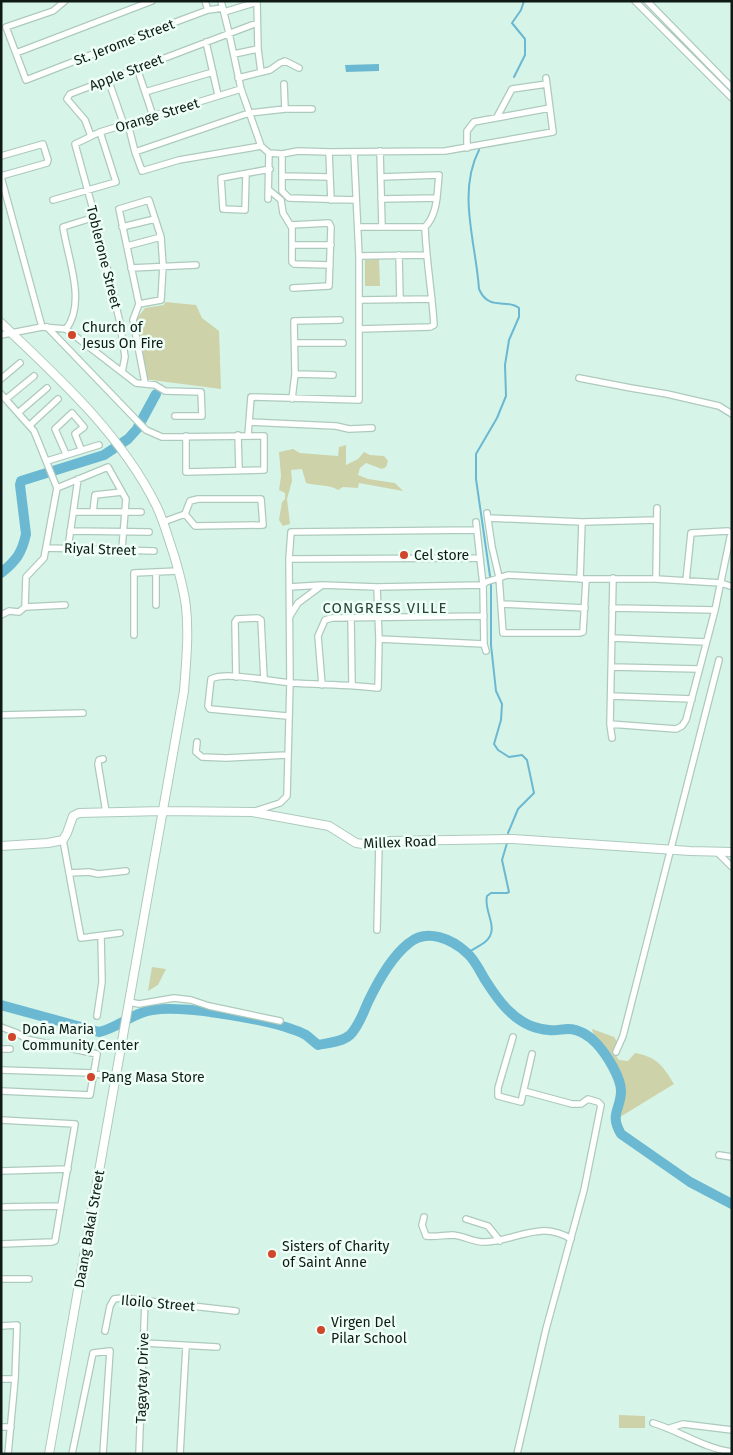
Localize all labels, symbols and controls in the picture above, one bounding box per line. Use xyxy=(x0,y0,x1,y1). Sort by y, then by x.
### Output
street label: St. Jerome Street xyxy=(72,15,178,69)
street label: Apple Street xyxy=(87,50,167,94)
street label: Orange Street xyxy=(113,94,202,136)
street label: Toblerone Street xyxy=(83,204,125,311)
place label: Church of Jesus On Fire xyxy=(82,319,163,352)
marker: Church of Jesus On Fire xyxy=(66,329,78,341)
street label: Riyal Street xyxy=(64,540,137,559)
place label: Cel store xyxy=(414,547,469,564)
marker: Cel store xyxy=(398,549,410,561)
district label: CONGRESS VILLE xyxy=(322,599,448,617)
street label: Millex Road xyxy=(363,833,437,852)
place label: Doña Maria Community Center xyxy=(22,1021,139,1054)
marker: Doña Maria Community Center xyxy=(6,1031,18,1043)
place label: Pang Masa Store xyxy=(101,1069,205,1086)
marker: Pang Masa Store xyxy=(85,1071,97,1083)
street label: Daang Bakal Street xyxy=(71,1168,108,1289)
place label: Sisters of Charity of Saint Anne xyxy=(282,1238,389,1271)
marker: Sisters of Charity of Saint Anne xyxy=(266,1248,278,1260)
street label: Iloilo Street xyxy=(120,1292,197,1315)
place label: Virgen Del Pilar School xyxy=(331,1314,407,1347)
marker: Virgen Del Pilar School xyxy=(315,1324,327,1336)
street label: Tagaytay Drive xyxy=(132,1332,153,1424)

